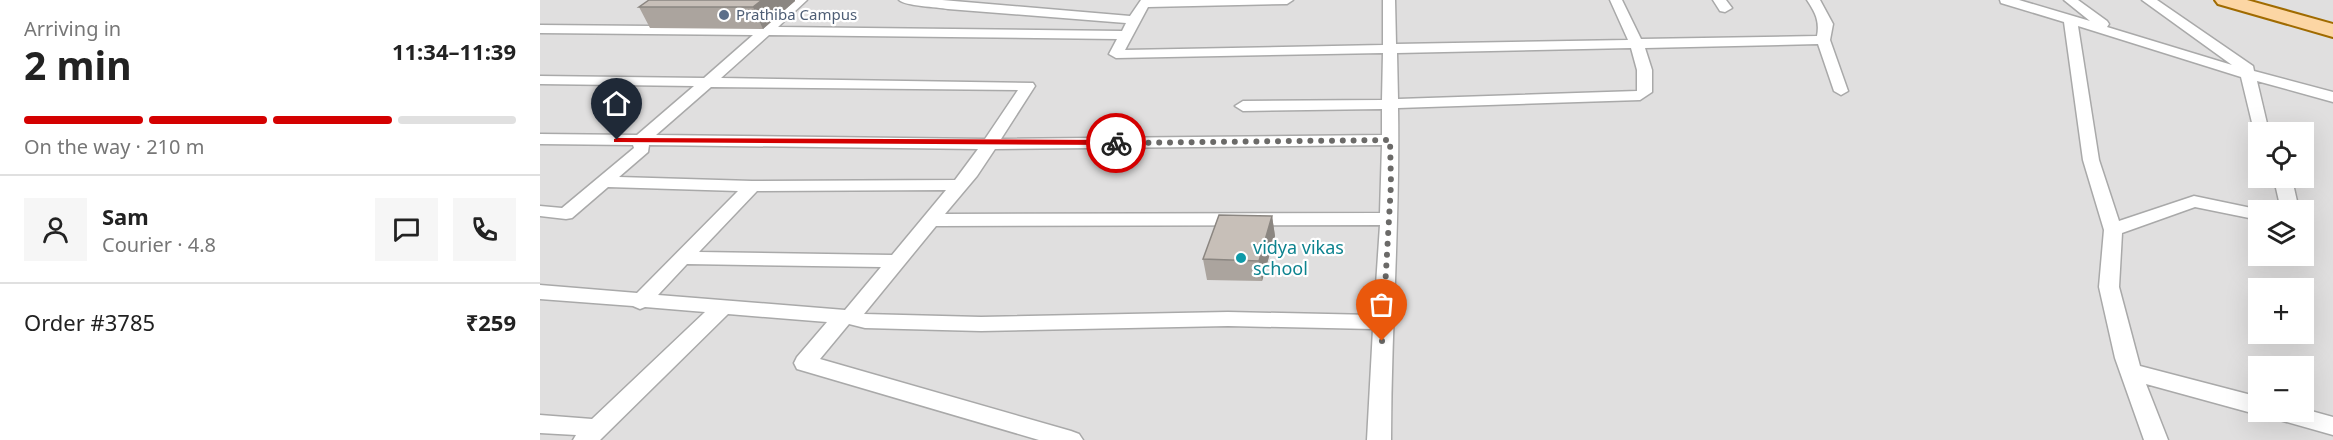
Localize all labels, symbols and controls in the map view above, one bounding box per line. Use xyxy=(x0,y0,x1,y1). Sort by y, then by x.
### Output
place label: Prathiba Campus xyxy=(736,4,857,24)
marker: Prathiba Campus xyxy=(717,8,731,22)
text: Arriving in xyxy=(24,15,121,42)
text: 11:34–11:39 xyxy=(392,36,516,66)
text: 2 min xyxy=(24,38,131,91)
pin xyxy=(591,78,642,140)
icon: home xyxy=(600,87,633,120)
courier xyxy=(1086,113,1146,173)
map controls xyxy=(2248,122,2314,422)
button: locate xyxy=(2248,122,2314,188)
icon: bike xyxy=(1100,127,1133,160)
text: On the way · 210 m xyxy=(24,133,204,160)
button: person xyxy=(24,198,87,261)
button: chat xyxy=(375,198,438,261)
button: phone xyxy=(453,198,516,261)
button: layers xyxy=(2248,200,2314,266)
text: Sam xyxy=(102,201,149,231)
text: Courier · 4.8 xyxy=(102,231,216,258)
place label: vidya vikas school xyxy=(1253,235,1344,280)
marker: vidya vikas school xyxy=(1234,251,1248,265)
button: + xyxy=(2248,278,2314,344)
pin xyxy=(1356,279,1407,341)
icon: bag xyxy=(1365,288,1398,321)
text: Order #3785 xyxy=(24,307,155,337)
text: ₹259 xyxy=(466,307,516,337)
button: − xyxy=(2248,356,2314,422)

